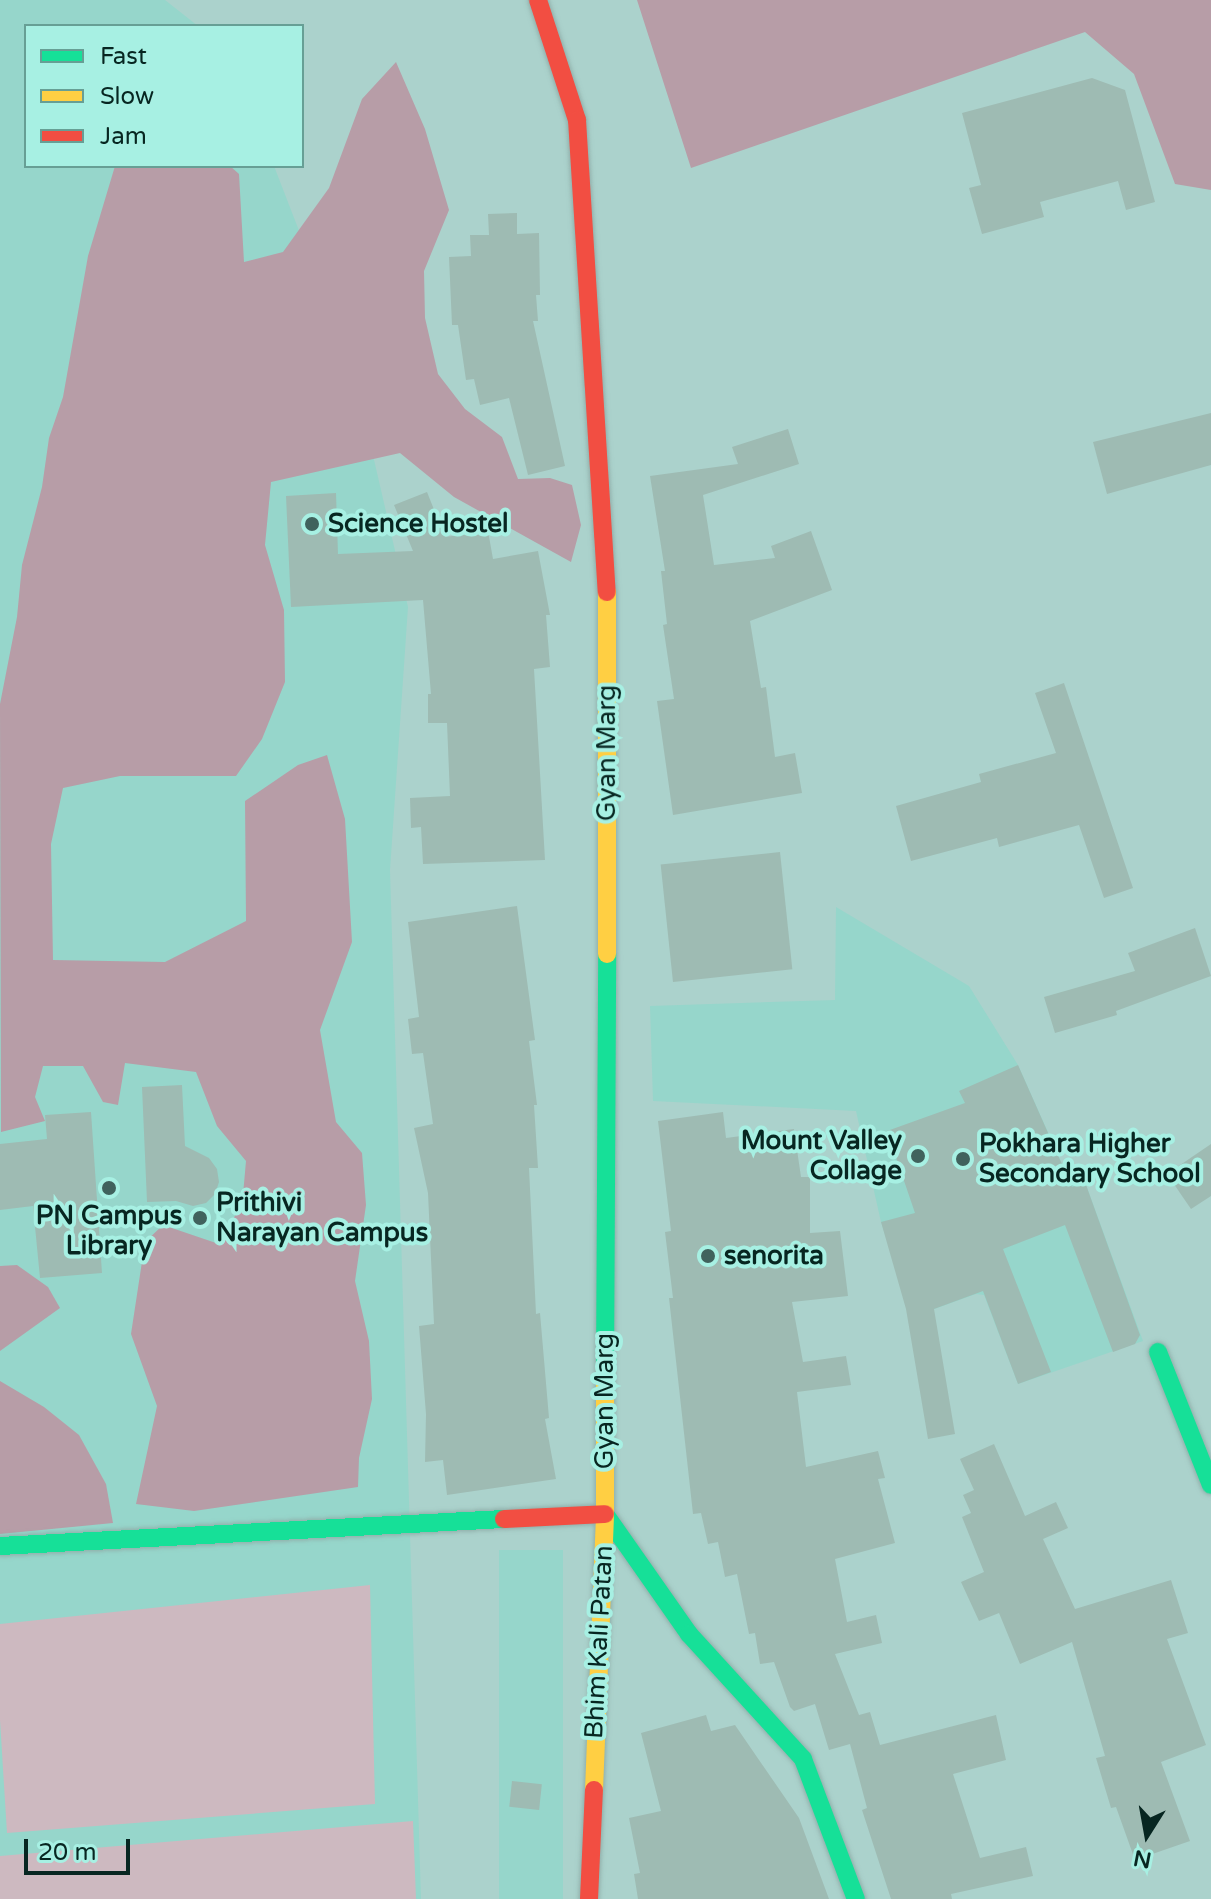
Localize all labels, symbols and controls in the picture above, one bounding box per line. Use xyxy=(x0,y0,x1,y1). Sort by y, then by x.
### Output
legend xyxy=(24,24,304,168)
text: Fast xyxy=(100,42,147,71)
text: Slow xyxy=(100,82,154,111)
text: Jam xyxy=(100,122,147,151)
place label: Science Hostel xyxy=(328,508,509,540)
marker: Science Hostel xyxy=(303,515,321,533)
street label: Gyan Marg xyxy=(591,685,623,821)
place label: Mount Valley Collage xyxy=(741,1125,902,1186)
place label: Pokhara Higher Secondary School xyxy=(979,1128,1201,1190)
marker: Mount Valley Collage xyxy=(909,1147,927,1165)
marker: Pokhara Higher Secondary School xyxy=(954,1150,972,1168)
marker: PN Campus Library xyxy=(100,1179,118,1197)
place label: Prithivi Narayan Campus xyxy=(216,1187,428,1248)
place label: PN Campus Library xyxy=(36,1200,182,1262)
marker: Prithivi Narayan Campus xyxy=(191,1209,209,1227)
place label: senorita xyxy=(724,1240,824,1272)
marker: senorita xyxy=(699,1247,717,1265)
street label: Gyan Marg xyxy=(589,1333,621,1469)
street label: Bhim Kali Patan xyxy=(578,1544,620,1740)
north arrow xyxy=(1107,1795,1187,1875)
scale bar xyxy=(28,1823,134,1873)
text: 20 m xyxy=(38,1838,96,1867)
text: N xyxy=(1131,1844,1154,1873)

